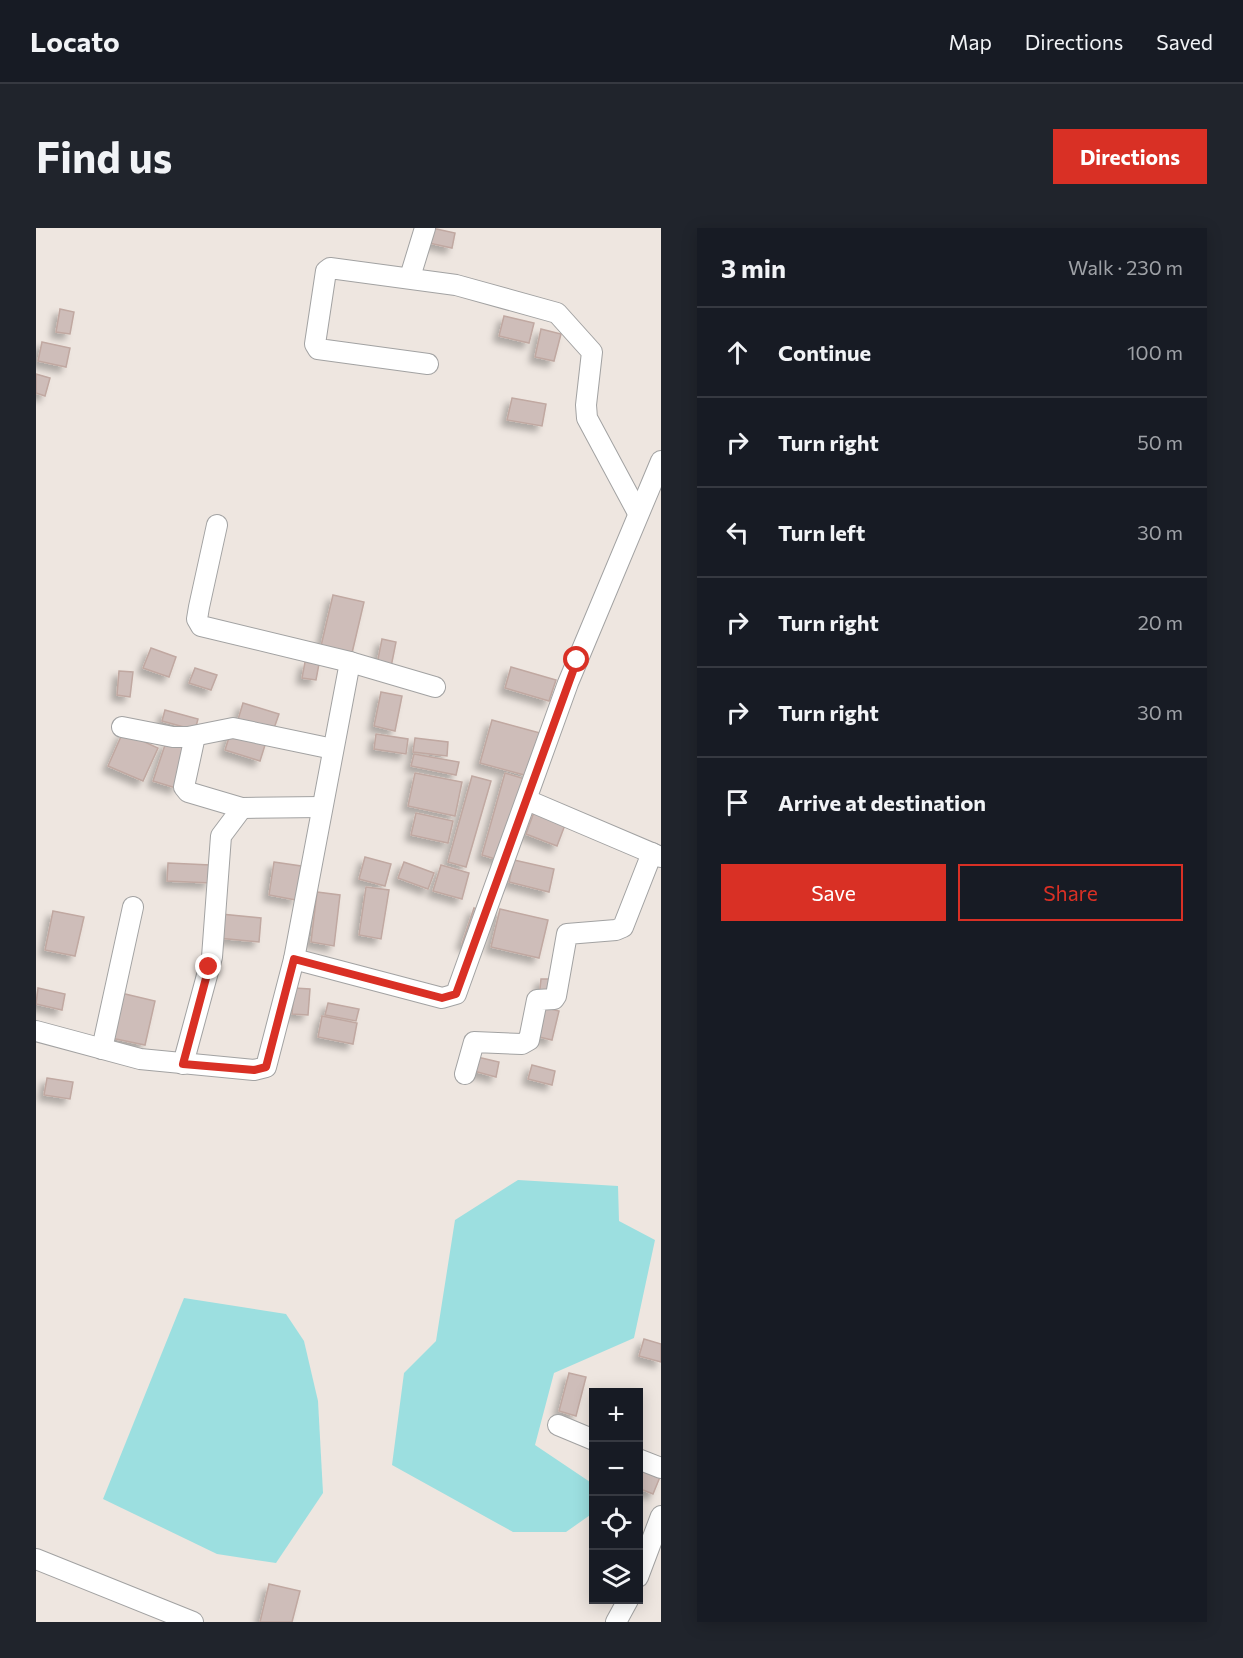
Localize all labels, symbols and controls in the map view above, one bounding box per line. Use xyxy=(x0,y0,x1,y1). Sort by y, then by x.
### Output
text: Locato xyxy=(30,24,120,58)
text: Map xyxy=(949,29,992,54)
text: Directions xyxy=(1025,29,1123,54)
text: Saved xyxy=(1156,29,1213,54)
button: Directions xyxy=(1053,129,1207,184)
text: Find us xyxy=(36,130,172,182)
text: 3 min xyxy=(721,252,786,283)
text: Walk · 230 m xyxy=(1068,255,1183,279)
icon: ahead xyxy=(721,336,754,369)
text: Continue xyxy=(778,339,871,366)
text: 100 m xyxy=(1127,340,1183,364)
icon: right xyxy=(721,426,754,459)
text: Turn right xyxy=(778,429,879,456)
text: 50 m xyxy=(1137,430,1183,454)
icon: left xyxy=(721,516,754,549)
text: Turn left xyxy=(778,519,865,546)
text: 30 m xyxy=(1137,520,1183,544)
icon: right xyxy=(721,606,754,639)
text: Turn right xyxy=(778,609,879,636)
text: 20 m xyxy=(1138,610,1183,634)
route start xyxy=(563,646,589,672)
icon: right xyxy=(721,696,754,729)
text: Turn right xyxy=(778,699,879,726)
text: 30 m xyxy=(1137,700,1183,724)
icon: arrive xyxy=(721,786,754,819)
text: Arrive at destination xyxy=(778,789,986,816)
button: Save xyxy=(721,864,946,921)
button: Share xyxy=(958,864,1183,921)
route end xyxy=(195,953,221,979)
map controls xyxy=(589,1388,643,1604)
button: + xyxy=(589,1388,643,1442)
button: − xyxy=(589,1442,643,1496)
button: locate xyxy=(589,1496,643,1550)
button: layers xyxy=(589,1550,643,1604)

